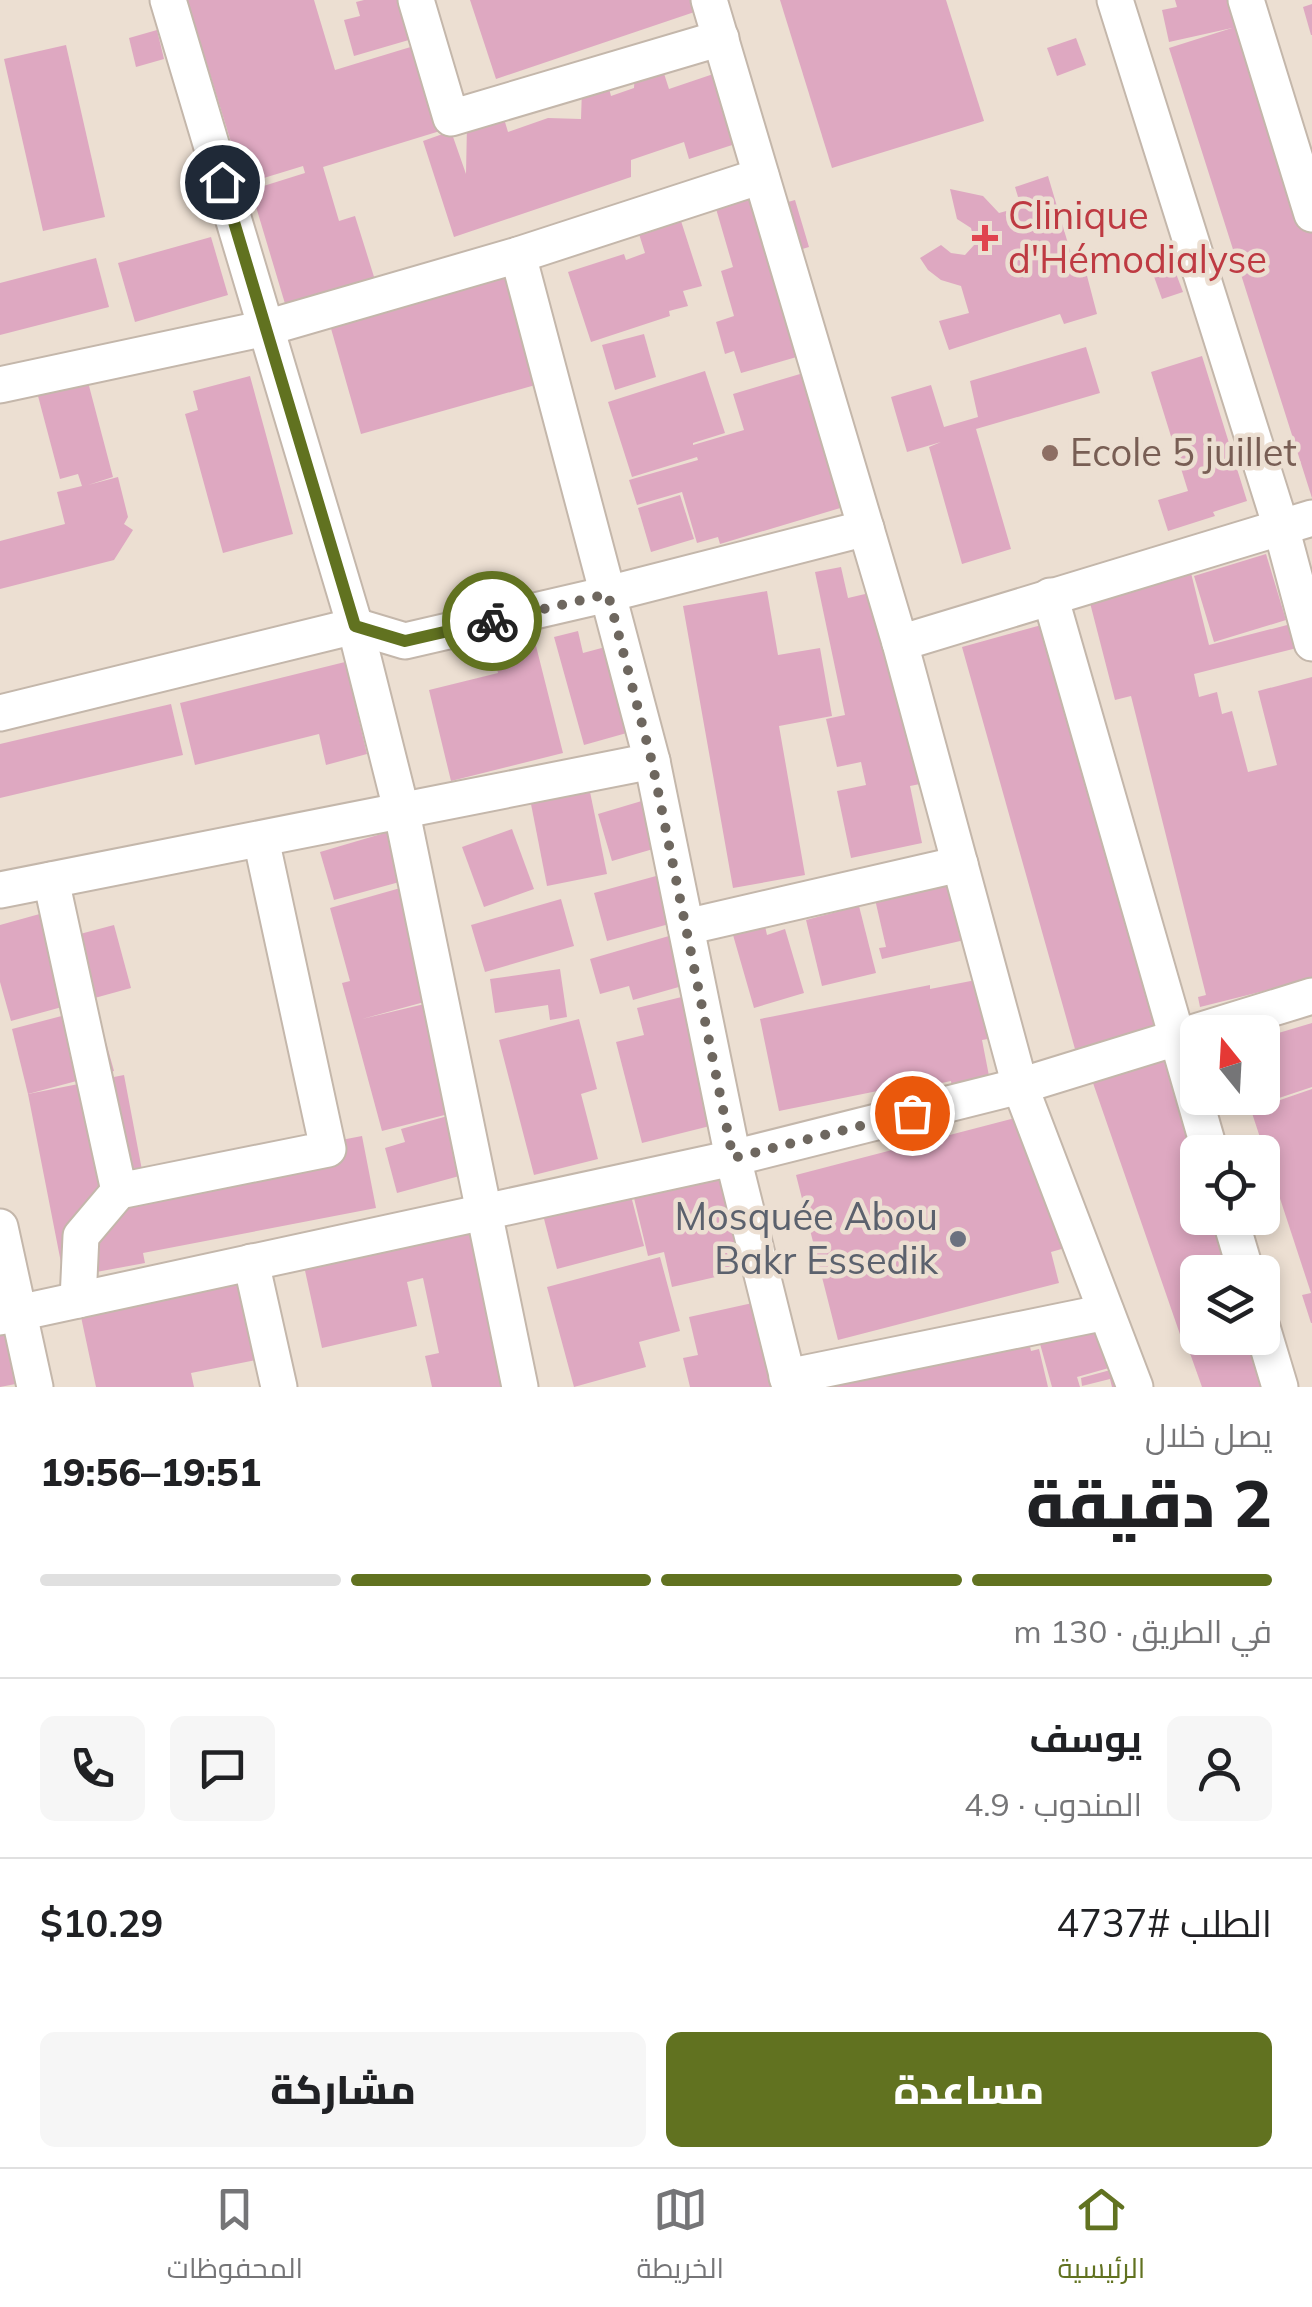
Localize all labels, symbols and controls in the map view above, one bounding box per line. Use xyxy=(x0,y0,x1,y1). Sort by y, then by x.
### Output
pin xyxy=(180,140,265,225)
icon: home xyxy=(195,155,250,210)
place label: Clinique d'Hémodialyse xyxy=(1008,191,1267,283)
marker: Clinique d'Hémodialyse xyxy=(972,225,998,251)
place label: Ecole 5 juillet xyxy=(1070,428,1297,476)
marker: Ecole 5 juillet xyxy=(1039,442,1061,464)
courier xyxy=(442,571,542,671)
icon: bike xyxy=(465,594,520,649)
north arrow xyxy=(1180,1015,1280,1115)
map controls xyxy=(1180,1015,1280,1355)
pin xyxy=(870,1071,955,1156)
icon: bag xyxy=(885,1086,940,1141)
button: locate xyxy=(1180,1135,1280,1235)
place label: Mosquée Abou Bakr Essedik xyxy=(675,1192,938,1284)
marker: Mosquée Abou Bakr Essedik xyxy=(947,1228,969,1250)
button: layers xyxy=(1180,1255,1280,1355)
text: يصل خلال xyxy=(1145,1415,1272,1455)
text: 19:51–19:56 xyxy=(40,1448,261,1496)
text: 2 دقيقة xyxy=(1026,1462,1272,1543)
text: في الطريق · 130 m xyxy=(1013,1611,1272,1651)
text: يوسف xyxy=(1029,1714,1142,1762)
button: phone xyxy=(40,1716,145,1821)
button: chat xyxy=(170,1716,275,1821)
button: person xyxy=(1167,1716,1272,1821)
text: المندوب · 4.9 xyxy=(964,1784,1142,1824)
text: $10.29 xyxy=(40,1899,163,1947)
text: الطلب #4737 xyxy=(1056,1899,1272,1947)
button: مشاركة xyxy=(40,2032,646,2147)
button: مساعدة xyxy=(666,2032,1272,2147)
tab: المحفوظات xyxy=(167,2182,303,2294)
tab: الخريطة xyxy=(637,2182,724,2294)
tab: الرئيسية xyxy=(1057,2182,1145,2294)

